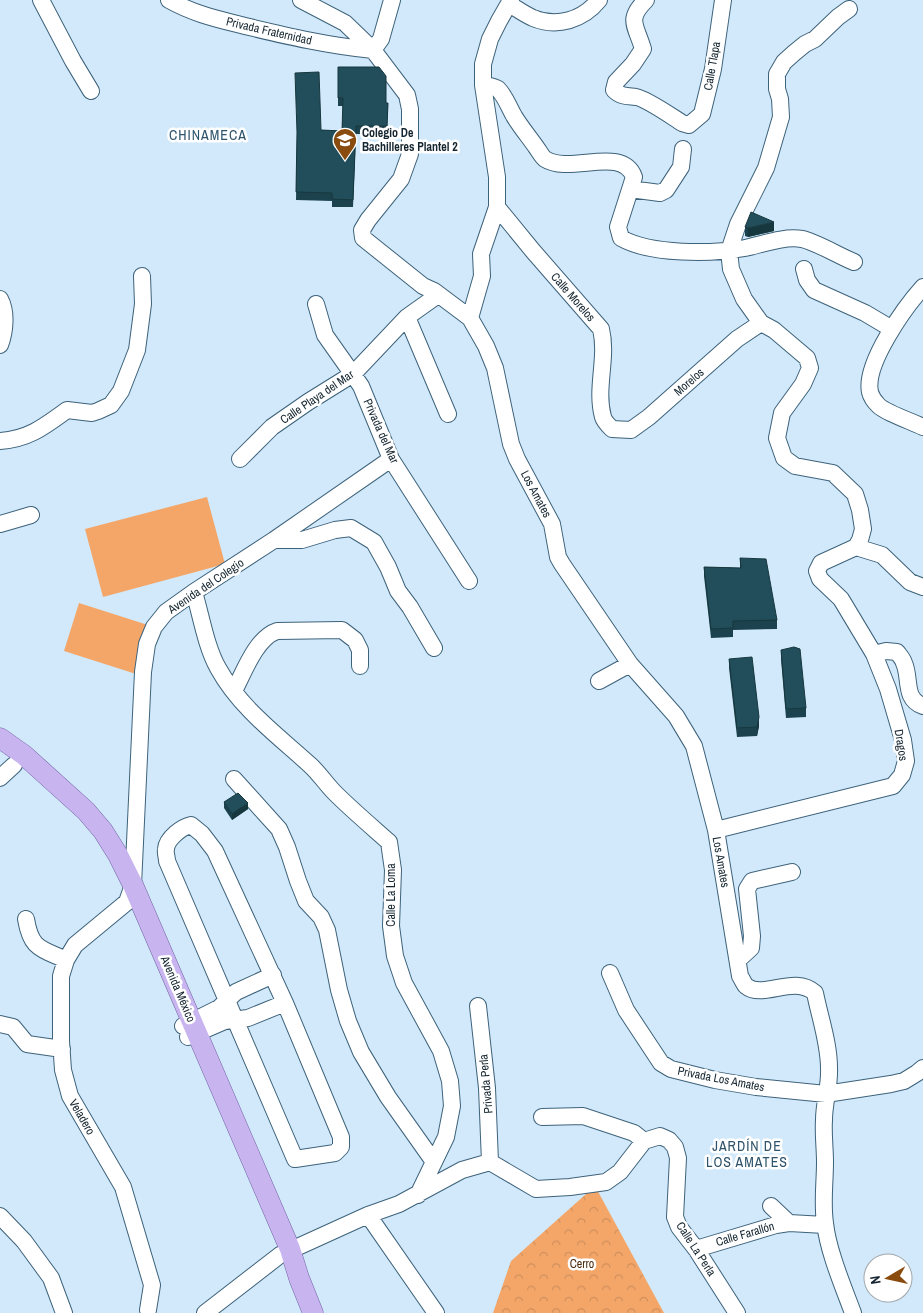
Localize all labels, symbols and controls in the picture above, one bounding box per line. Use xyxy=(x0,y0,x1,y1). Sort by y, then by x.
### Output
street label: Privada Fraternidad xyxy=(225,13,313,49)
street label: Calle Tlapa xyxy=(700,40,724,92)
place label: Colegio De Bachilleres Plantel 2 xyxy=(362,125,458,155)
district label: CHINAMECA xyxy=(169,126,247,144)
school or university icon: Colegio De Bachilleres Plantel 2 xyxy=(332,127,358,161)
street label: Calle Morelos xyxy=(547,269,599,325)
street label: Morelos xyxy=(671,364,708,400)
street label: Calle Playa del Mar xyxy=(277,366,357,427)
street label: Privada del Mar xyxy=(360,396,403,467)
street label: Los Amates xyxy=(517,468,555,521)
street label: Avenida del Colegio xyxy=(164,555,247,618)
street label: Dragos xyxy=(891,728,911,762)
street label: Los Amates xyxy=(709,835,733,889)
street label: Calle La Loma xyxy=(383,863,399,927)
street label: Avenida México xyxy=(156,953,199,1025)
street label: Privada Perla xyxy=(475,1053,497,1114)
street label: Privada Los Amates xyxy=(676,1063,766,1095)
street label: Veladero xyxy=(65,1096,99,1138)
district label: JARDÍN DE LOS AMATES xyxy=(706,1137,788,1171)
street label: Calle Farallón xyxy=(714,1218,776,1250)
street label: Calle La Perla xyxy=(672,1219,720,1280)
north arrow xyxy=(863,1253,913,1303)
park label: Cerro xyxy=(570,1256,594,1272)
text: N xyxy=(866,1275,885,1286)

